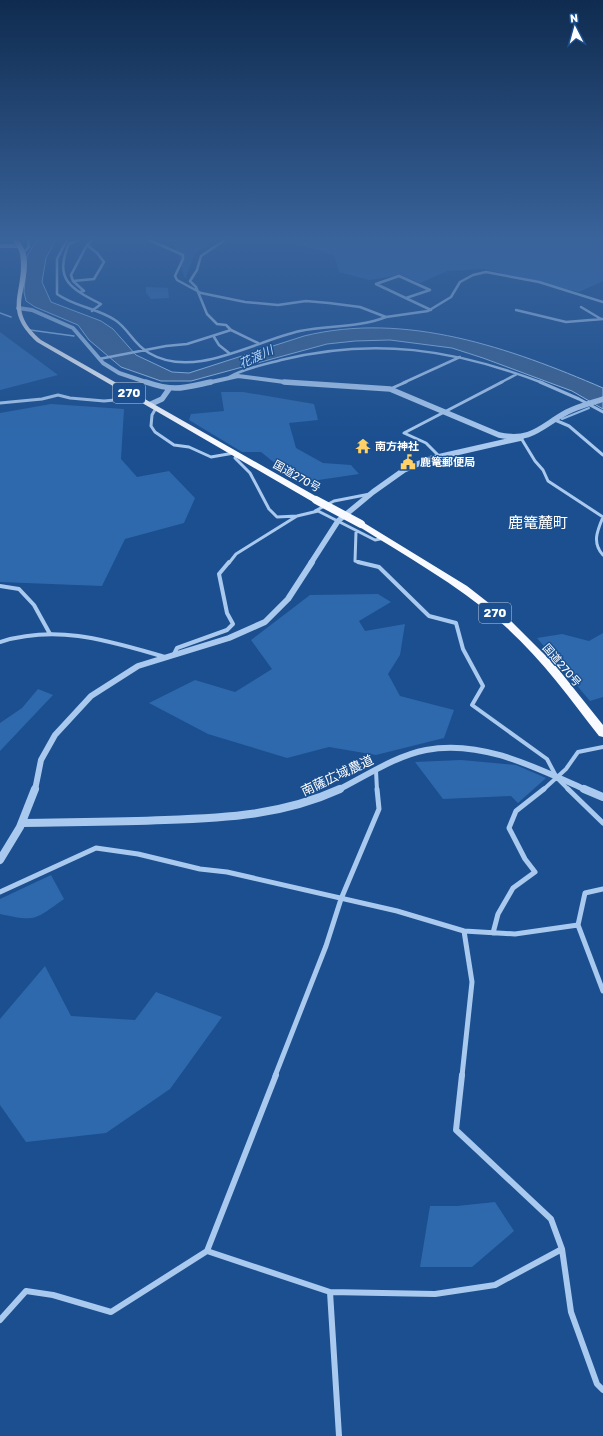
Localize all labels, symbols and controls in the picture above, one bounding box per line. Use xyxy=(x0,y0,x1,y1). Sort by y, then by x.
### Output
north arrow xyxy=(555,8,595,48)
text: N xyxy=(569,12,579,25)
water label: 花渡川 xyxy=(237,342,277,371)
road number: 270 xyxy=(113,383,145,403)
temple icon: 南方神社 xyxy=(354,437,372,455)
place label: 南方神社 xyxy=(375,440,419,453)
public building icon: 鹿篭郵便局 xyxy=(399,453,417,471)
place label: 鹿篭郵便局 xyxy=(420,456,475,469)
street label: 国道270号 xyxy=(271,458,323,495)
district label: 鹿篭麓町 xyxy=(508,514,568,532)
road number: 270 xyxy=(479,603,511,623)
street label: 国道270号 xyxy=(540,641,584,689)
street label: 南薩広域農道 xyxy=(299,752,376,799)

